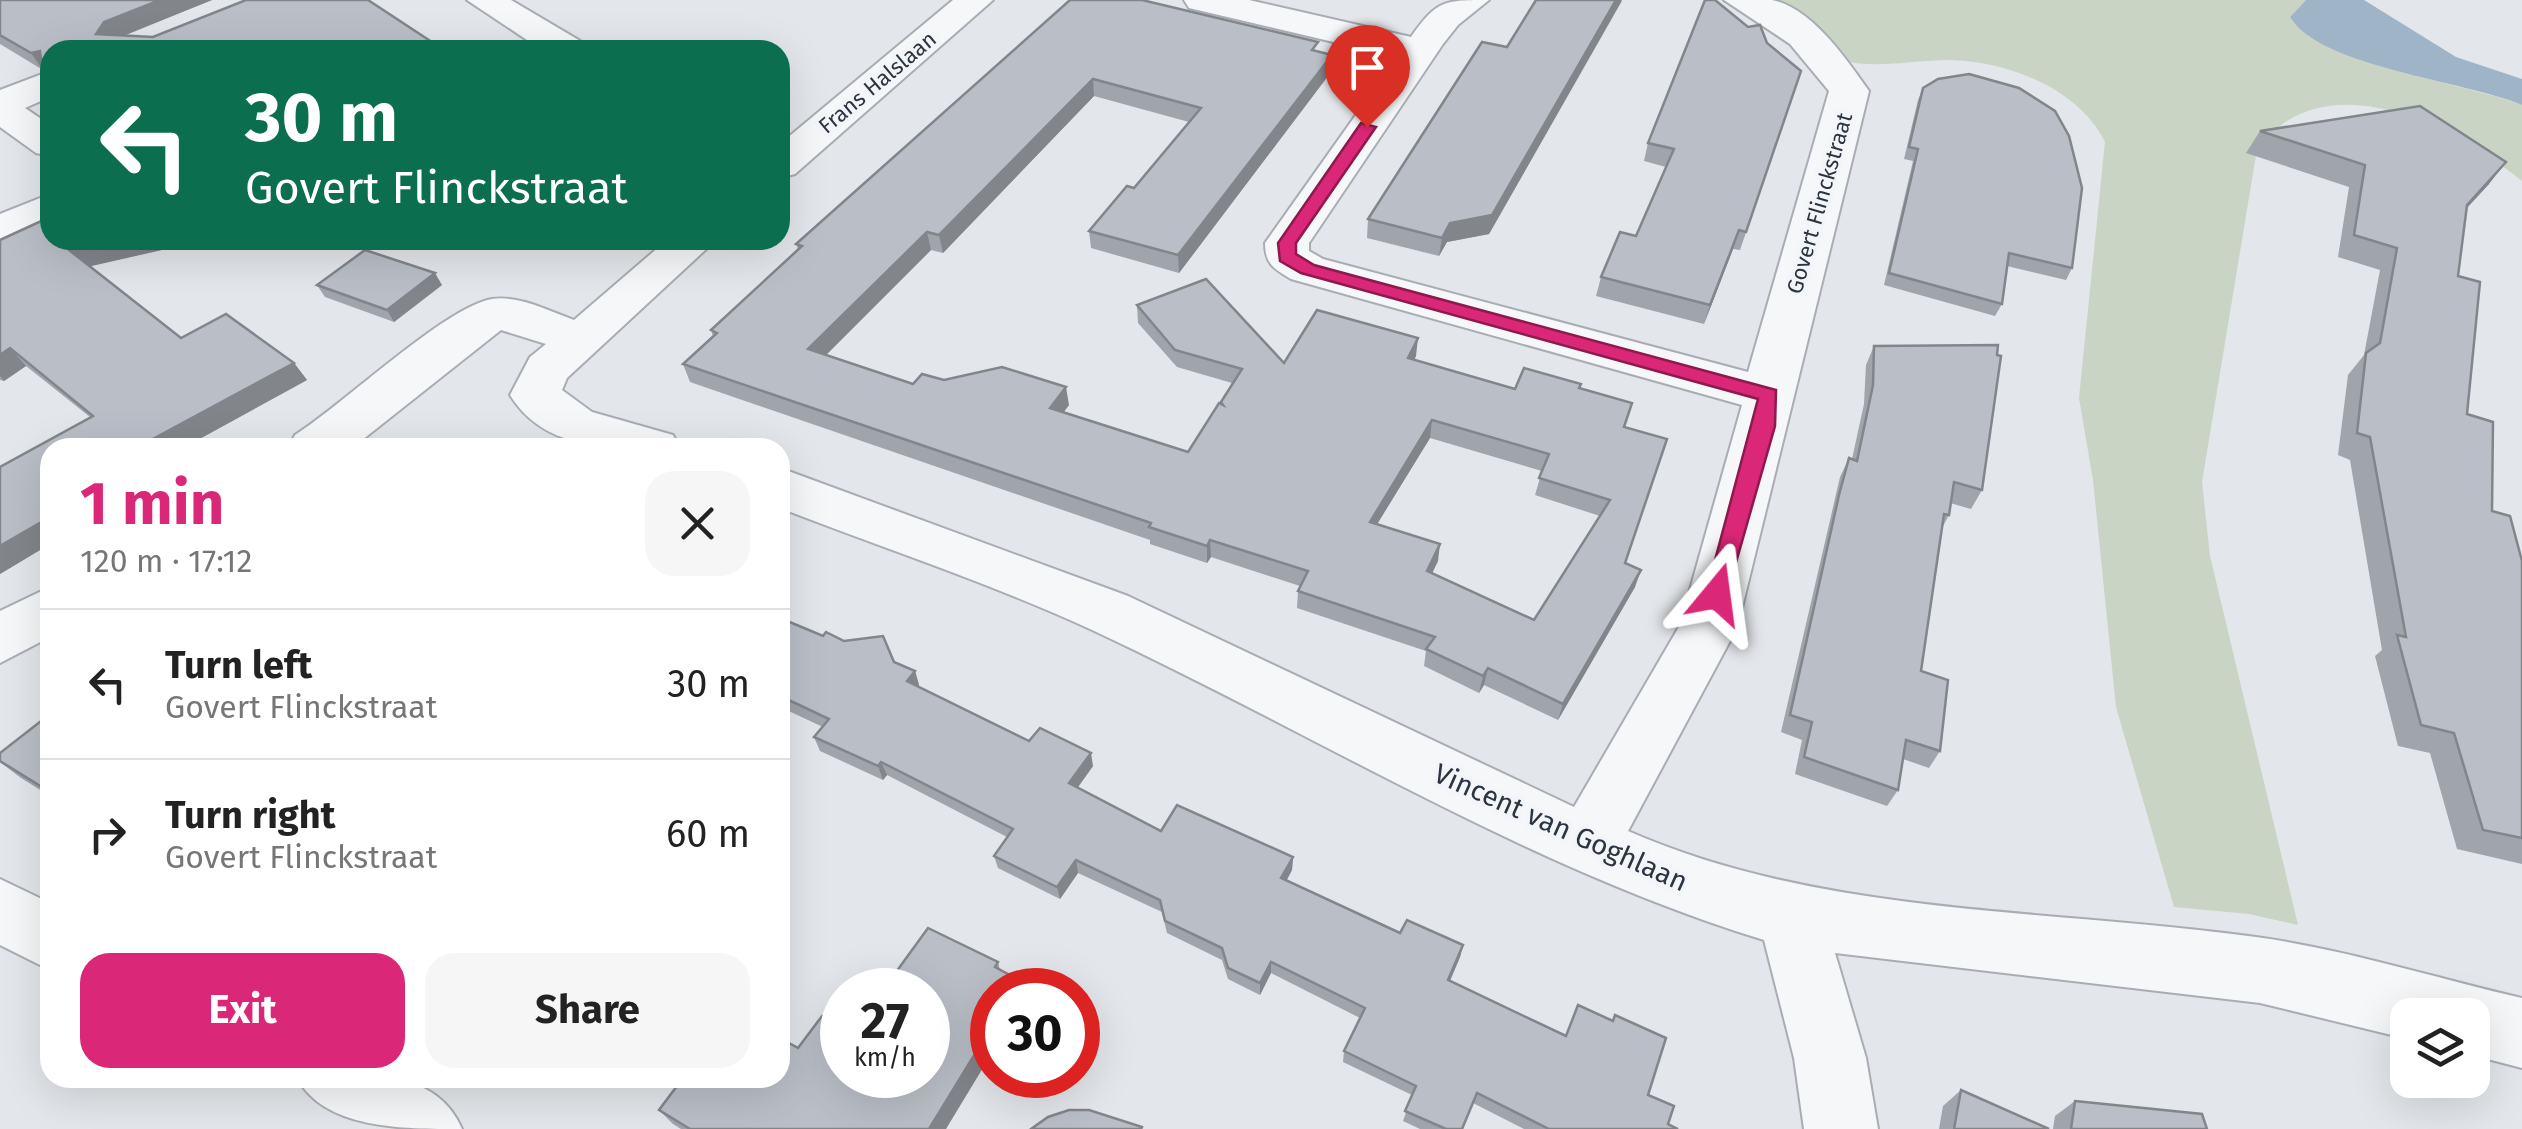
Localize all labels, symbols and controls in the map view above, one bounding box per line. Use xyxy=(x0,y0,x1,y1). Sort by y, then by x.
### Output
street label: Frans Halslaan xyxy=(813,25,942,139)
pin xyxy=(1325,25,1410,128)
icon: arrive xyxy=(1340,40,1395,95)
text: 30 m xyxy=(245,76,398,160)
icon: left xyxy=(80,80,210,210)
street label: Govert Flinckstraat xyxy=(1781,109,1858,297)
text: Govert Flinckstraat xyxy=(245,161,628,215)
text: 1 min xyxy=(80,468,224,540)
button: close xyxy=(645,471,750,576)
text: 120 m · 17:12 xyxy=(80,542,252,580)
position arrow xyxy=(1665,542,1769,646)
text: Turn left xyxy=(165,642,312,688)
icon: left xyxy=(80,657,135,712)
text: 30 m xyxy=(667,661,750,707)
text: Govert Flinckstraat xyxy=(165,688,437,726)
street label: Vincent van Goghlaan xyxy=(1429,757,1693,898)
text: Turn right xyxy=(165,792,335,838)
icon: right xyxy=(80,807,135,862)
text: 60 m xyxy=(666,811,750,857)
text: Govert Flinckstraat xyxy=(165,838,437,876)
button: Exit xyxy=(80,953,405,1068)
button: Share xyxy=(425,953,750,1068)
speed limit sign: 30 xyxy=(970,968,1100,1098)
text: 27 xyxy=(861,991,909,1051)
map controls xyxy=(2390,998,2490,1098)
button: layers xyxy=(2390,998,2490,1098)
text: km/h xyxy=(854,1043,916,1073)

